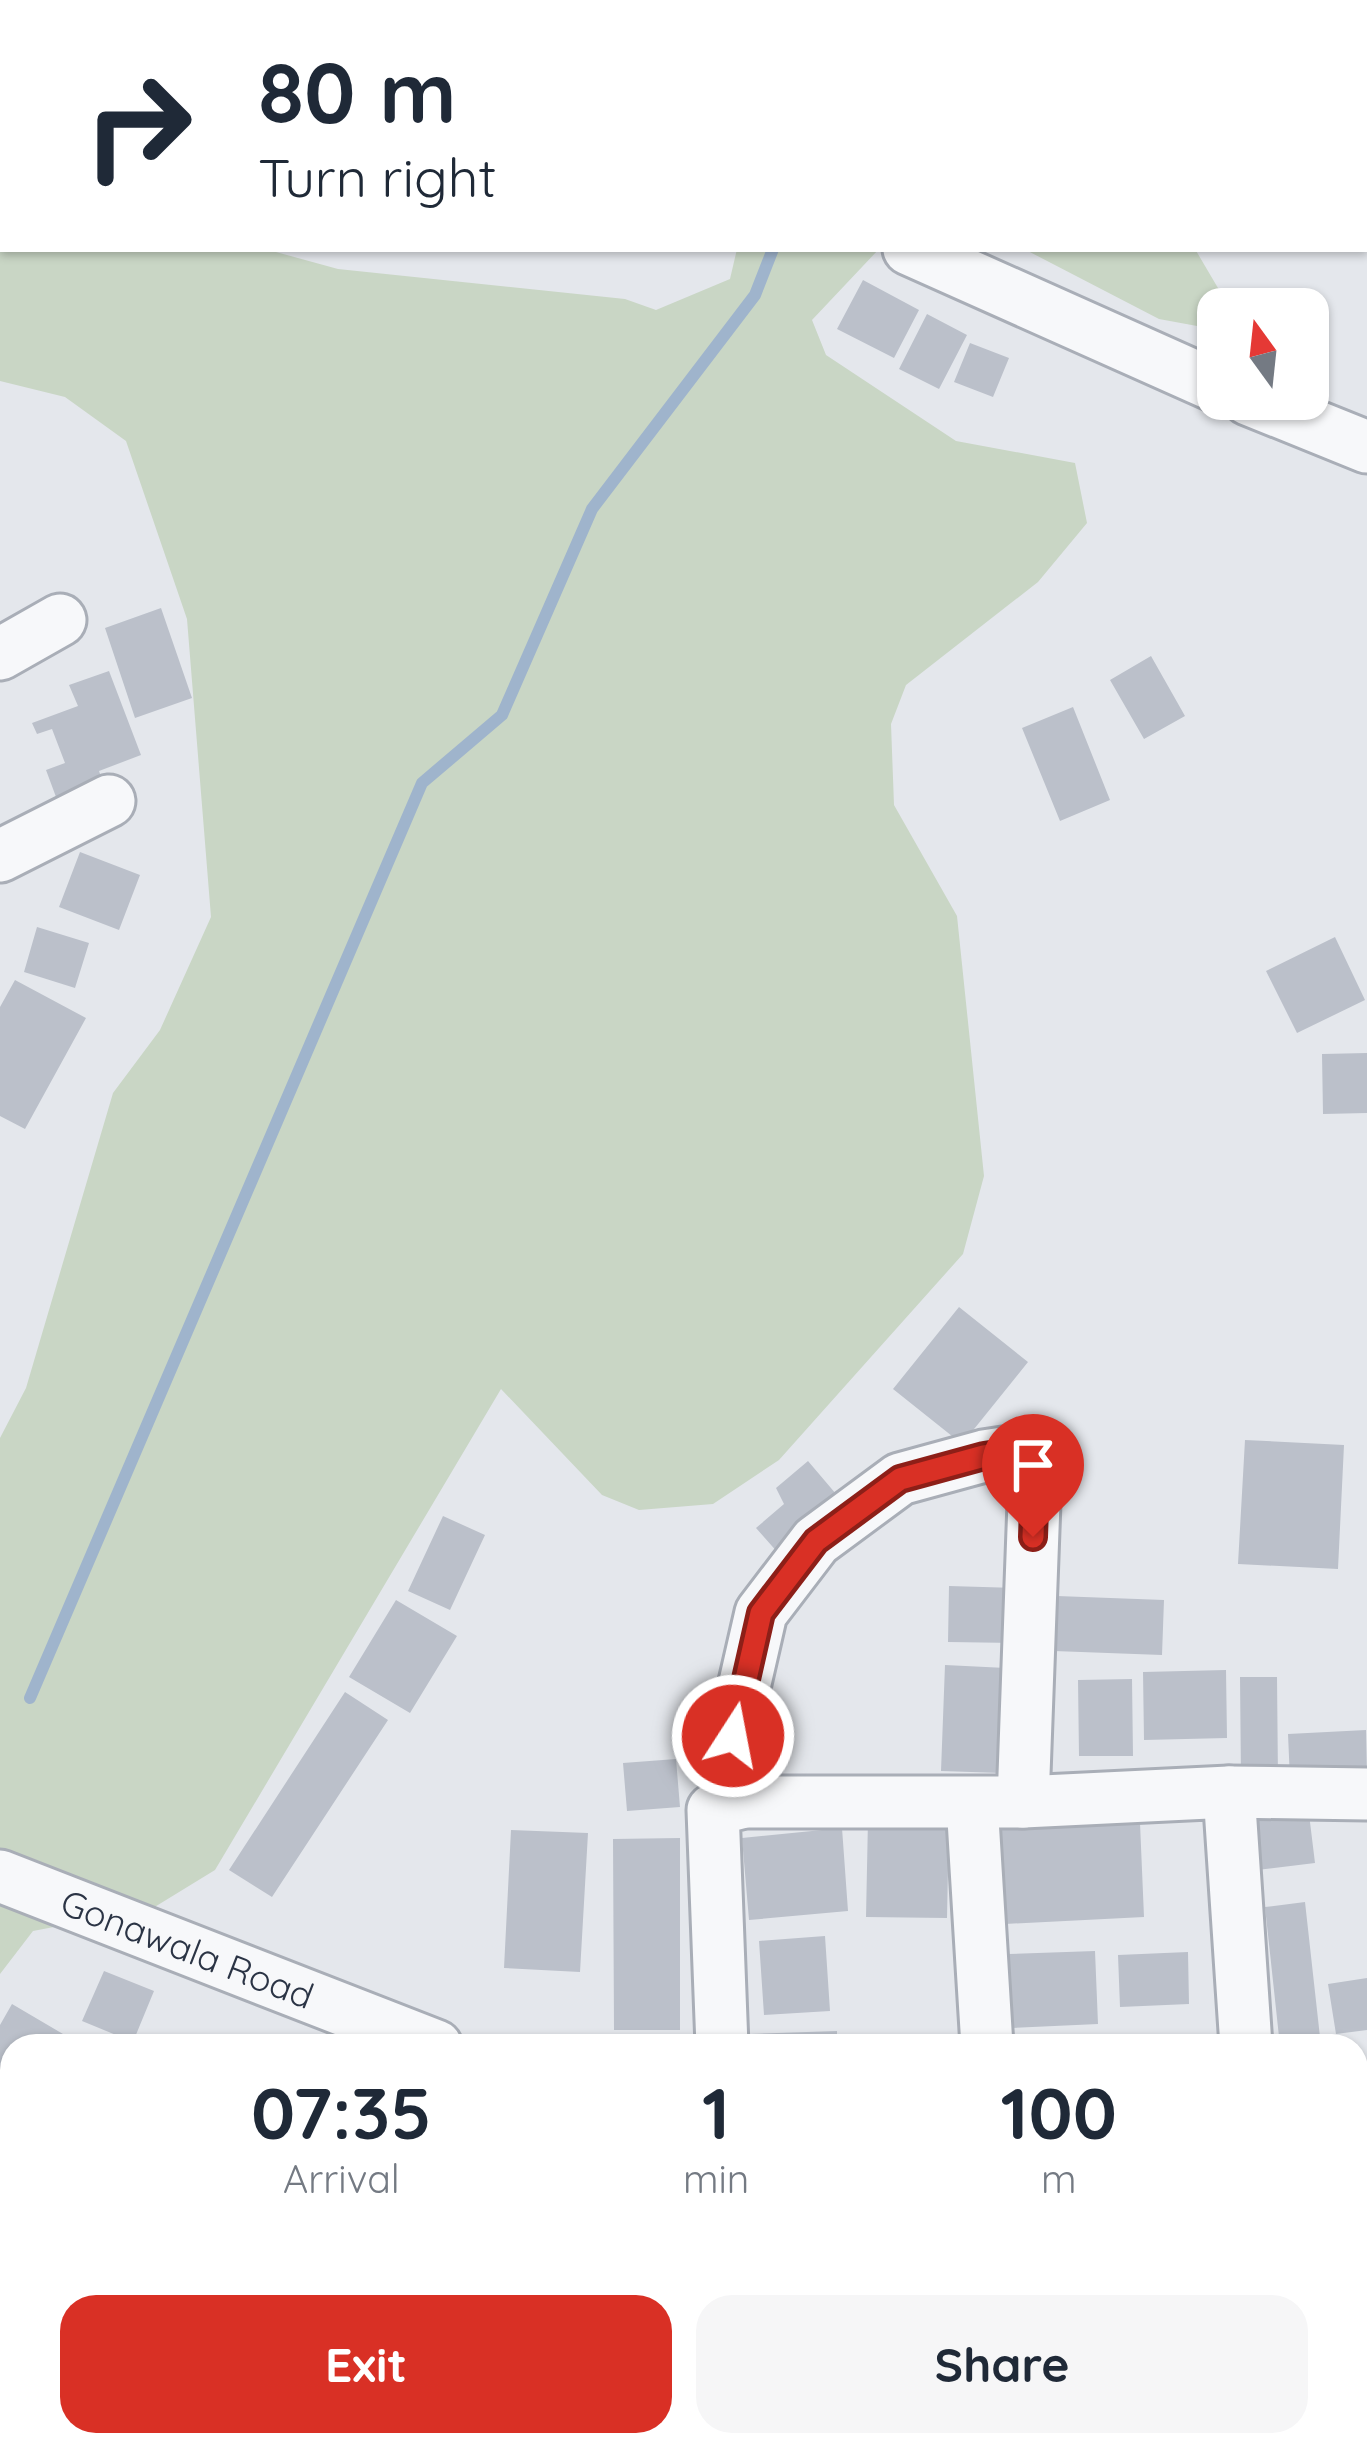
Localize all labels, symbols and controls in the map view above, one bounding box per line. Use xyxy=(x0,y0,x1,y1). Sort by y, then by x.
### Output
text: 80 m xyxy=(258,39,457,144)
icon: right xyxy=(60,48,216,204)
text: Turn right xyxy=(258,143,497,211)
north arrow xyxy=(1197,288,1329,420)
map controls xyxy=(1197,288,1329,420)
pin xyxy=(982,1414,1084,1537)
icon: arrive xyxy=(1000,1432,1066,1498)
position arrow xyxy=(670,1673,796,1799)
street label: Gonawala Road xyxy=(55,1879,320,2018)
text: 07:35 xyxy=(251,2067,432,2157)
text: 1 xyxy=(702,2067,730,2157)
text: 100 xyxy=(1000,2067,1117,2157)
text: Arrival xyxy=(283,2154,400,2203)
text: min xyxy=(683,2154,749,2203)
text: m xyxy=(1041,2154,1076,2203)
button: Exit xyxy=(60,2295,672,2433)
button: Share xyxy=(696,2295,1308,2433)

